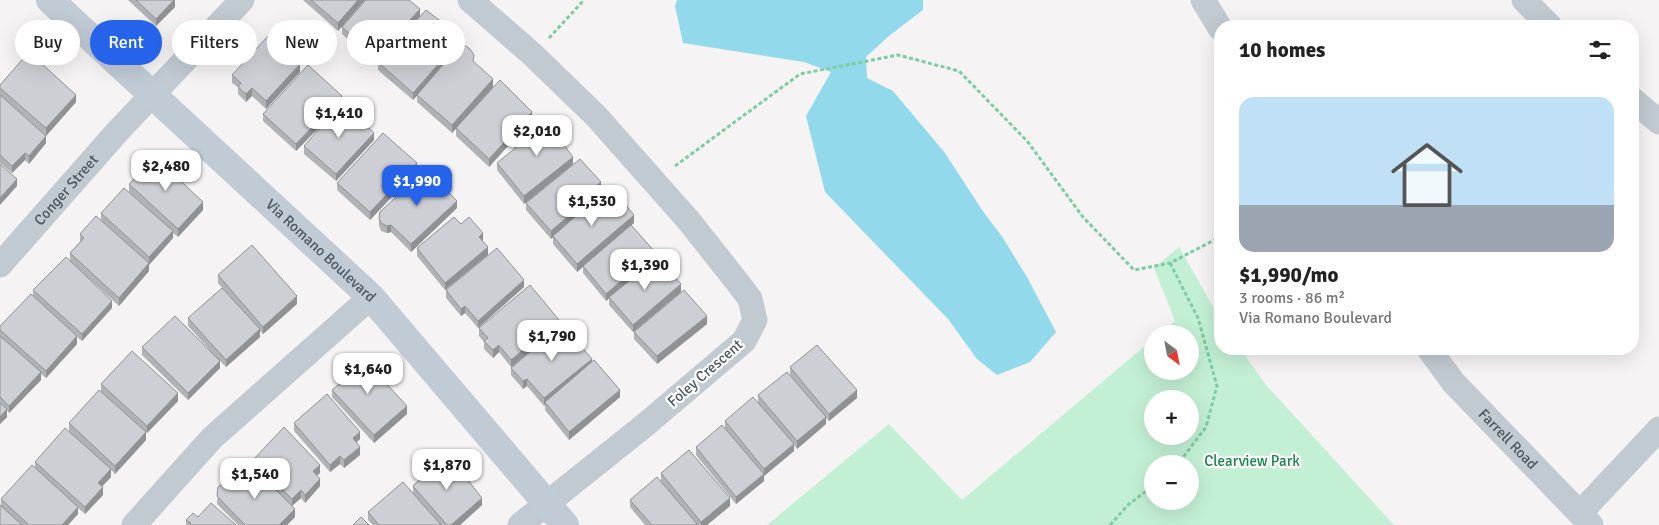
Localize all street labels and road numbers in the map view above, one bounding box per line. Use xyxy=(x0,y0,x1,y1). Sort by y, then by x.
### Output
street label: Conger Street xyxy=(30,151,102,229)
street label: Via Romano Boulevard xyxy=(262,195,380,306)
street label: Foley Crescent xyxy=(664,336,746,410)
street label: Farrell Road xyxy=(1475,405,1541,473)

